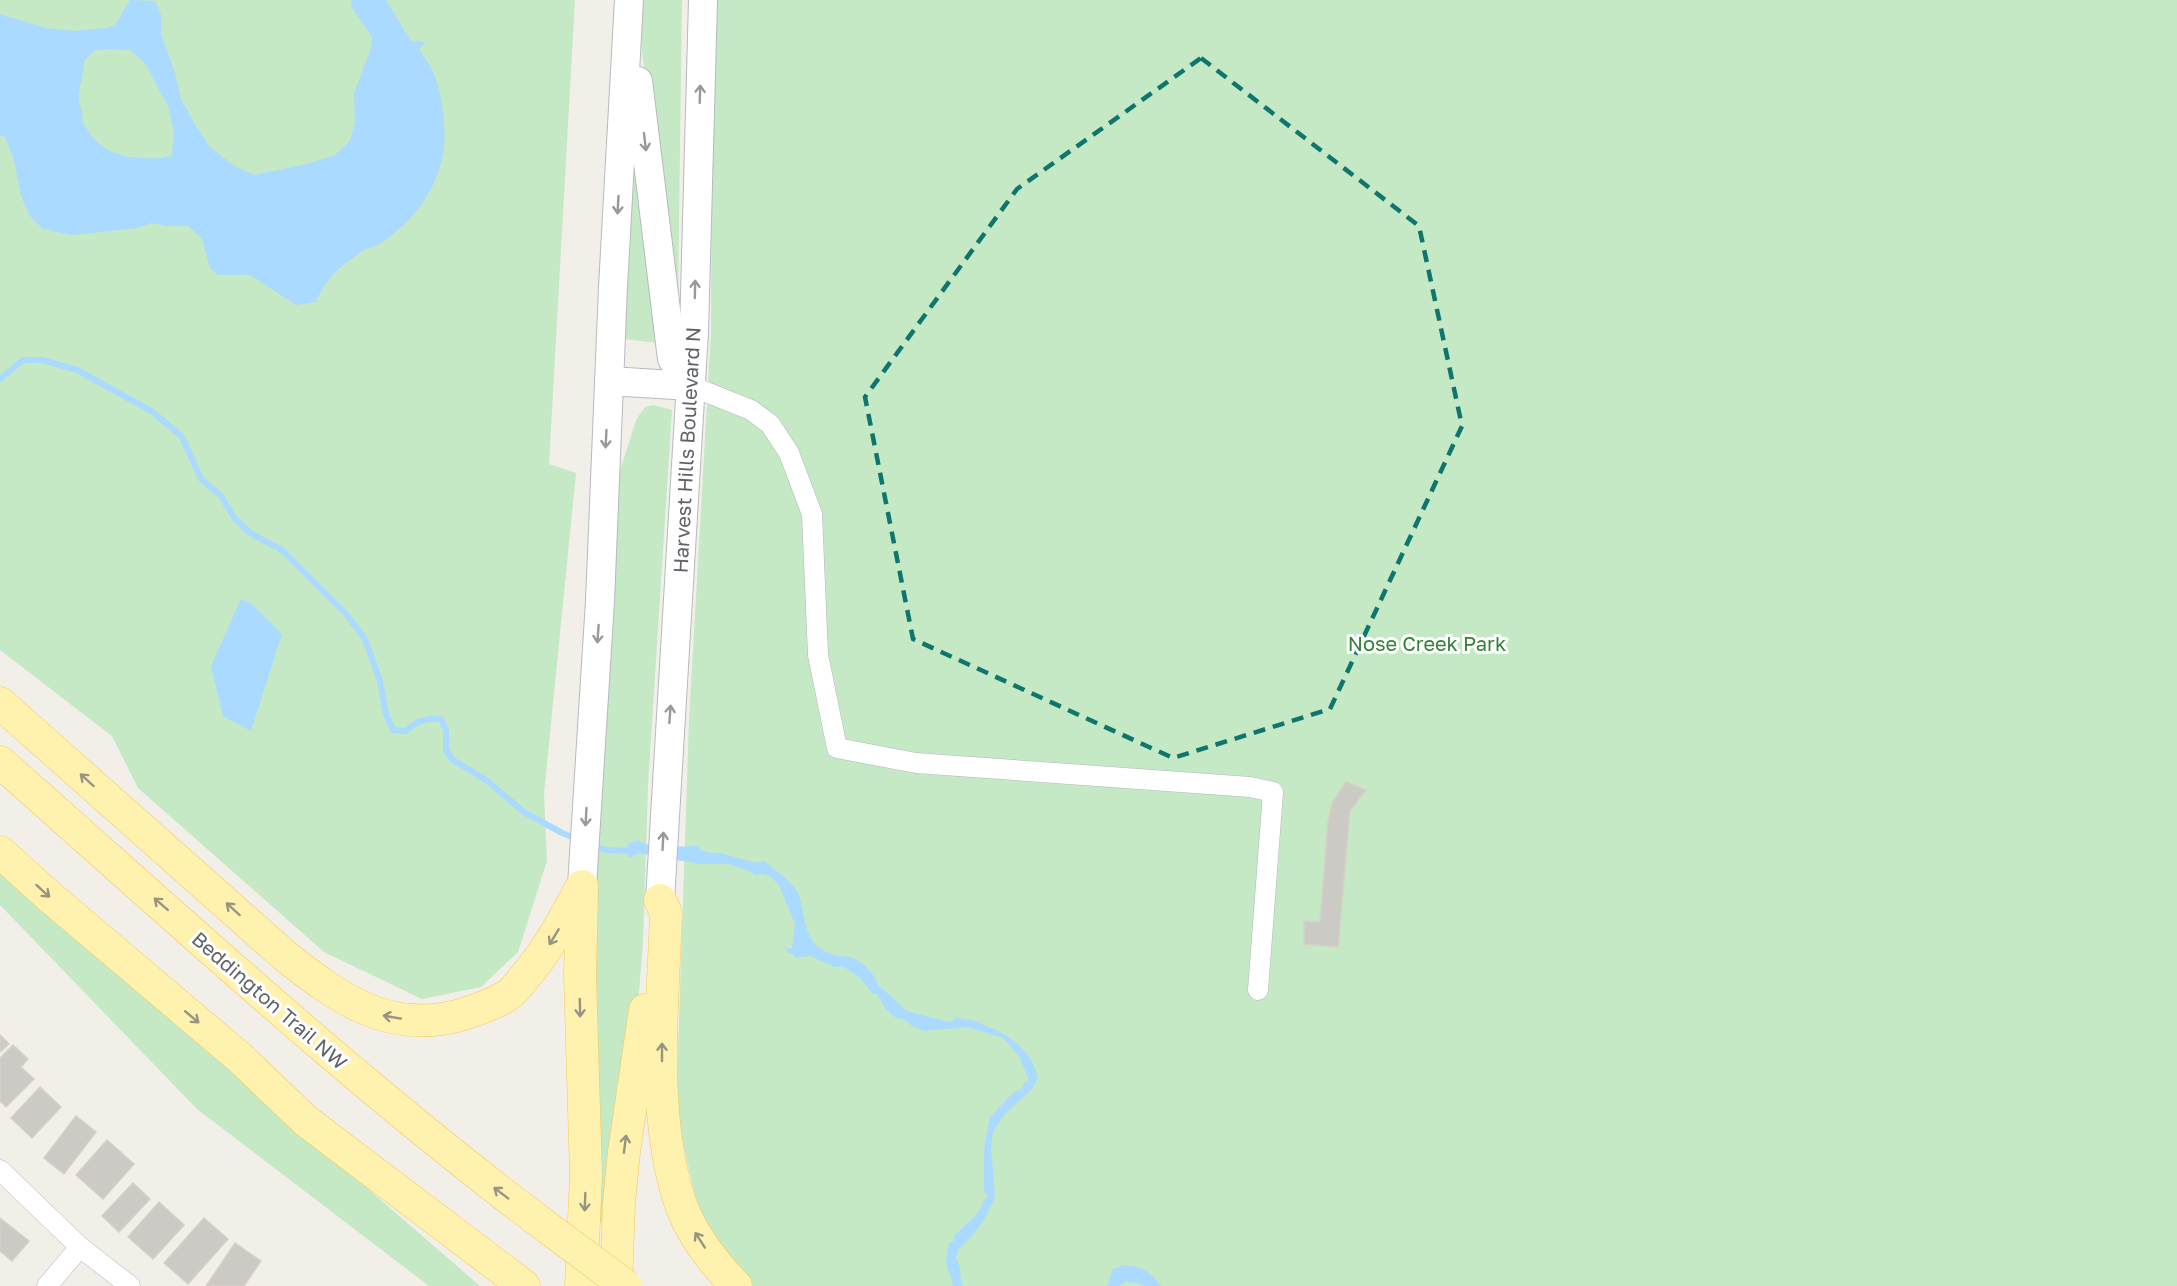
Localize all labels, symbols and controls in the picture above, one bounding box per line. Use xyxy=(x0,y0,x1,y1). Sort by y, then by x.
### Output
one-way arrow xyxy=(694,84,706,104)
one-way arrow xyxy=(640,131,651,151)
one-way arrow xyxy=(612,195,623,215)
one-way arrow xyxy=(689,279,700,299)
street label: Harvest Hills Boulevard N xyxy=(668,326,704,574)
one-way arrow xyxy=(601,429,612,449)
one-way arrow xyxy=(592,624,603,643)
park label: Nose Creek Park xyxy=(1348,631,1506,655)
one-way arrow xyxy=(665,705,676,725)
one-way arrow xyxy=(80,773,95,787)
one-way arrow xyxy=(580,806,591,826)
one-way arrow xyxy=(658,832,669,852)
one-way arrow xyxy=(36,884,51,898)
one-way arrow xyxy=(154,897,169,911)
one-way arrow xyxy=(226,902,241,916)
street label: Beddington Trail NW xyxy=(188,926,352,1074)
one-way arrow xyxy=(547,928,559,945)
one-way arrow xyxy=(575,997,586,1017)
one-way arrow xyxy=(184,1010,199,1024)
one-way arrow xyxy=(383,1012,402,1023)
one-way arrow xyxy=(656,1043,668,1063)
one-way arrow xyxy=(619,1134,630,1154)
one-way arrow xyxy=(494,1187,510,1200)
one-way arrow xyxy=(579,1192,591,1212)
one-way arrow xyxy=(694,1232,706,1249)

